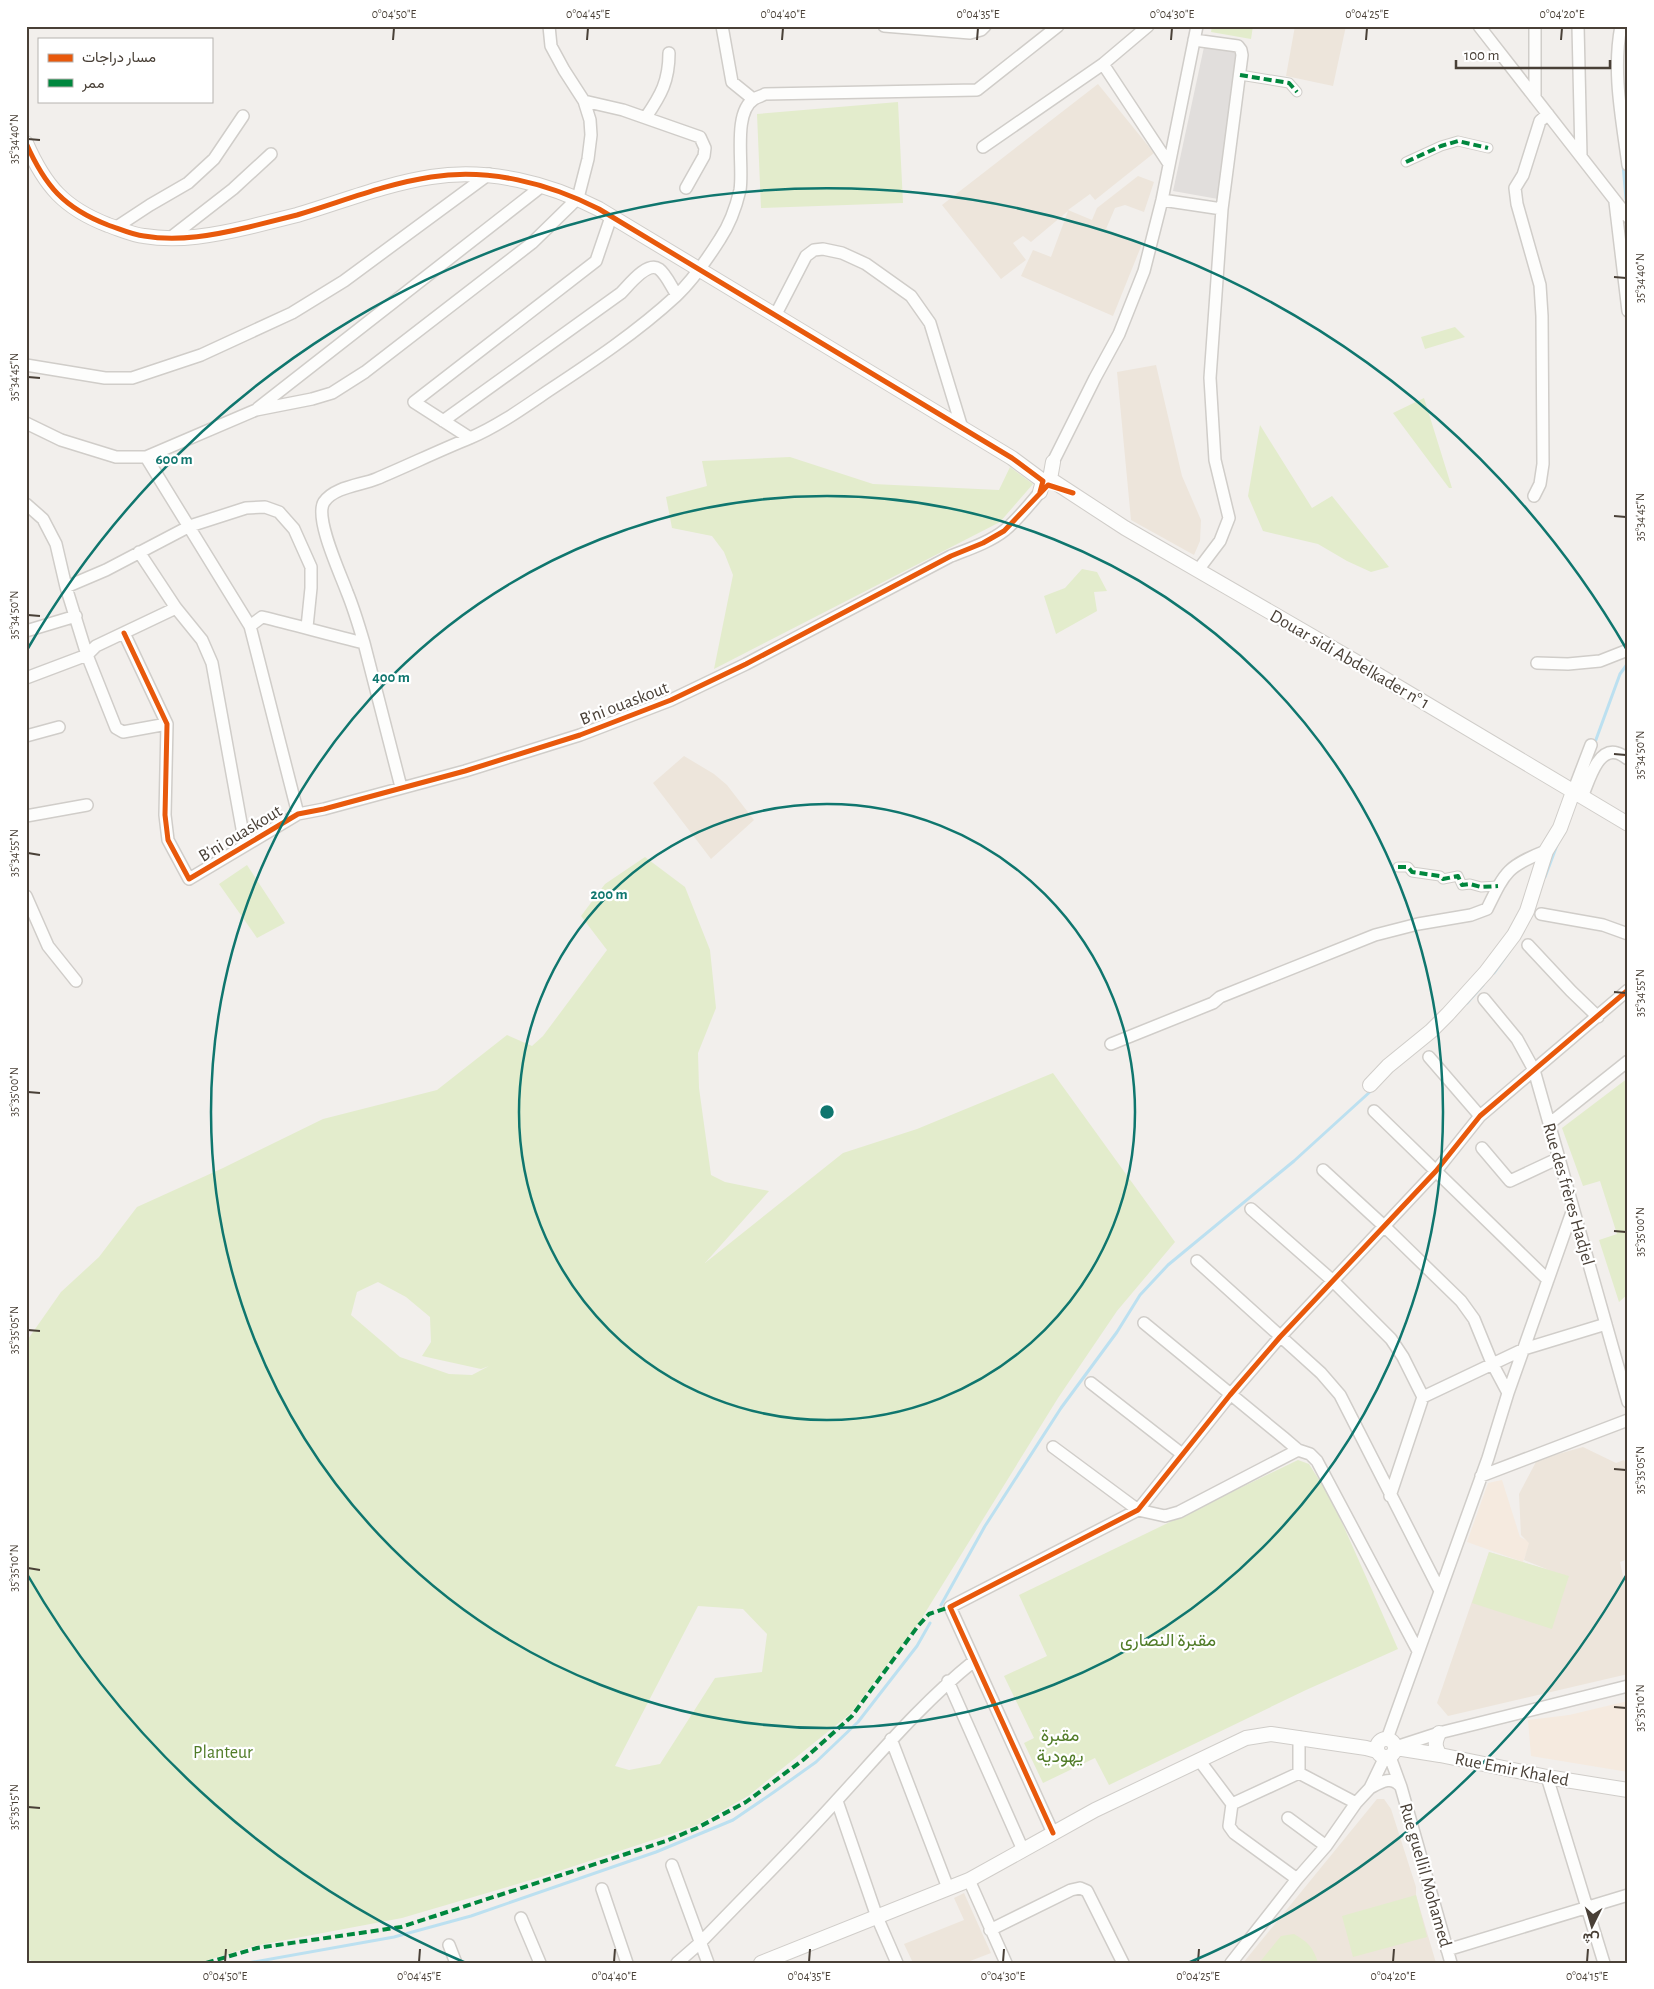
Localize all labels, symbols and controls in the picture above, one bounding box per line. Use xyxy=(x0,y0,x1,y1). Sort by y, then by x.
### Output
text: 0°04'50"E xyxy=(372,8,416,20)
text: 0°04'45"E xyxy=(566,8,610,20)
text: 0°04'40"E xyxy=(760,8,806,20)
text: 0°04'35"E xyxy=(956,8,1000,20)
text: 0°04'30"E xyxy=(1150,8,1194,20)
text: 0°04'25"E xyxy=(1345,8,1389,20)
text: 0°04'20"E xyxy=(1540,8,1585,20)
legend xyxy=(38,38,212,102)
scale bar xyxy=(1456,38,1610,70)
text: 100 m xyxy=(1464,48,1499,63)
text: مسار دراجات xyxy=(82,50,156,66)
text: ممر xyxy=(81,76,104,92)
text: 35°34'40"N xyxy=(8,114,20,164)
text: 35°34'40"N xyxy=(1634,253,1646,303)
text: 35°34'45"N xyxy=(8,353,20,401)
text: 600 m xyxy=(155,452,193,467)
text: 35°34'45"N xyxy=(1634,493,1646,541)
text: 35°34'50"N xyxy=(8,590,20,640)
street label: Douar sidi Abdelkader n° 1 xyxy=(1267,607,1432,713)
text: 400 m xyxy=(372,670,410,685)
street label: B'ni ouaskout xyxy=(578,679,671,729)
text: 35°34'50"N xyxy=(1634,730,1646,780)
street label: B'ni ouaskout xyxy=(196,802,285,866)
text: 35°34'55"N xyxy=(8,829,20,877)
text: 200 m xyxy=(590,887,628,902)
text: 35°34'55"N xyxy=(1634,969,1646,1017)
text: 35°35'00"N xyxy=(8,1067,20,1117)
centre of rings xyxy=(818,1103,836,1121)
street label: Rue des frères Hadjel xyxy=(1539,1121,1597,1268)
text: 35°35'00"N xyxy=(1634,1207,1646,1257)
text: 35°35'05"N xyxy=(8,1306,20,1354)
text: 35°35'05"N xyxy=(1634,1446,1646,1494)
text: 35°35'10"N xyxy=(8,1544,20,1592)
park label: مقبرة النصارى xyxy=(1120,1632,1216,1651)
text: 35°35'10"N xyxy=(1634,1684,1646,1732)
park label: مقبرة يهودية xyxy=(1036,1727,1084,1767)
park label: Planteur xyxy=(193,1744,253,1762)
street label: Rue Emir Khaled xyxy=(1453,1750,1570,1790)
text: 35°35'15"N xyxy=(8,1784,20,1830)
street label: Rue guellil Mohamed xyxy=(1396,1801,1454,1949)
north arrow xyxy=(1566,1902,1616,1952)
text: ش xyxy=(1582,1929,1600,1946)
text: 0°04'50"E xyxy=(203,1970,247,1982)
text: 0°04'45"E xyxy=(397,1970,441,1982)
text: 0°04'40"E xyxy=(591,1970,637,1982)
text: 0°04'35"E xyxy=(787,1970,831,1982)
text: 0°04'30"E xyxy=(981,1970,1025,1982)
text: 0°04'25"E xyxy=(1176,1970,1220,1982)
text: 0°04'20"E xyxy=(1371,1970,1416,1982)
text: 0°04'15"E xyxy=(1566,1970,1608,1982)

